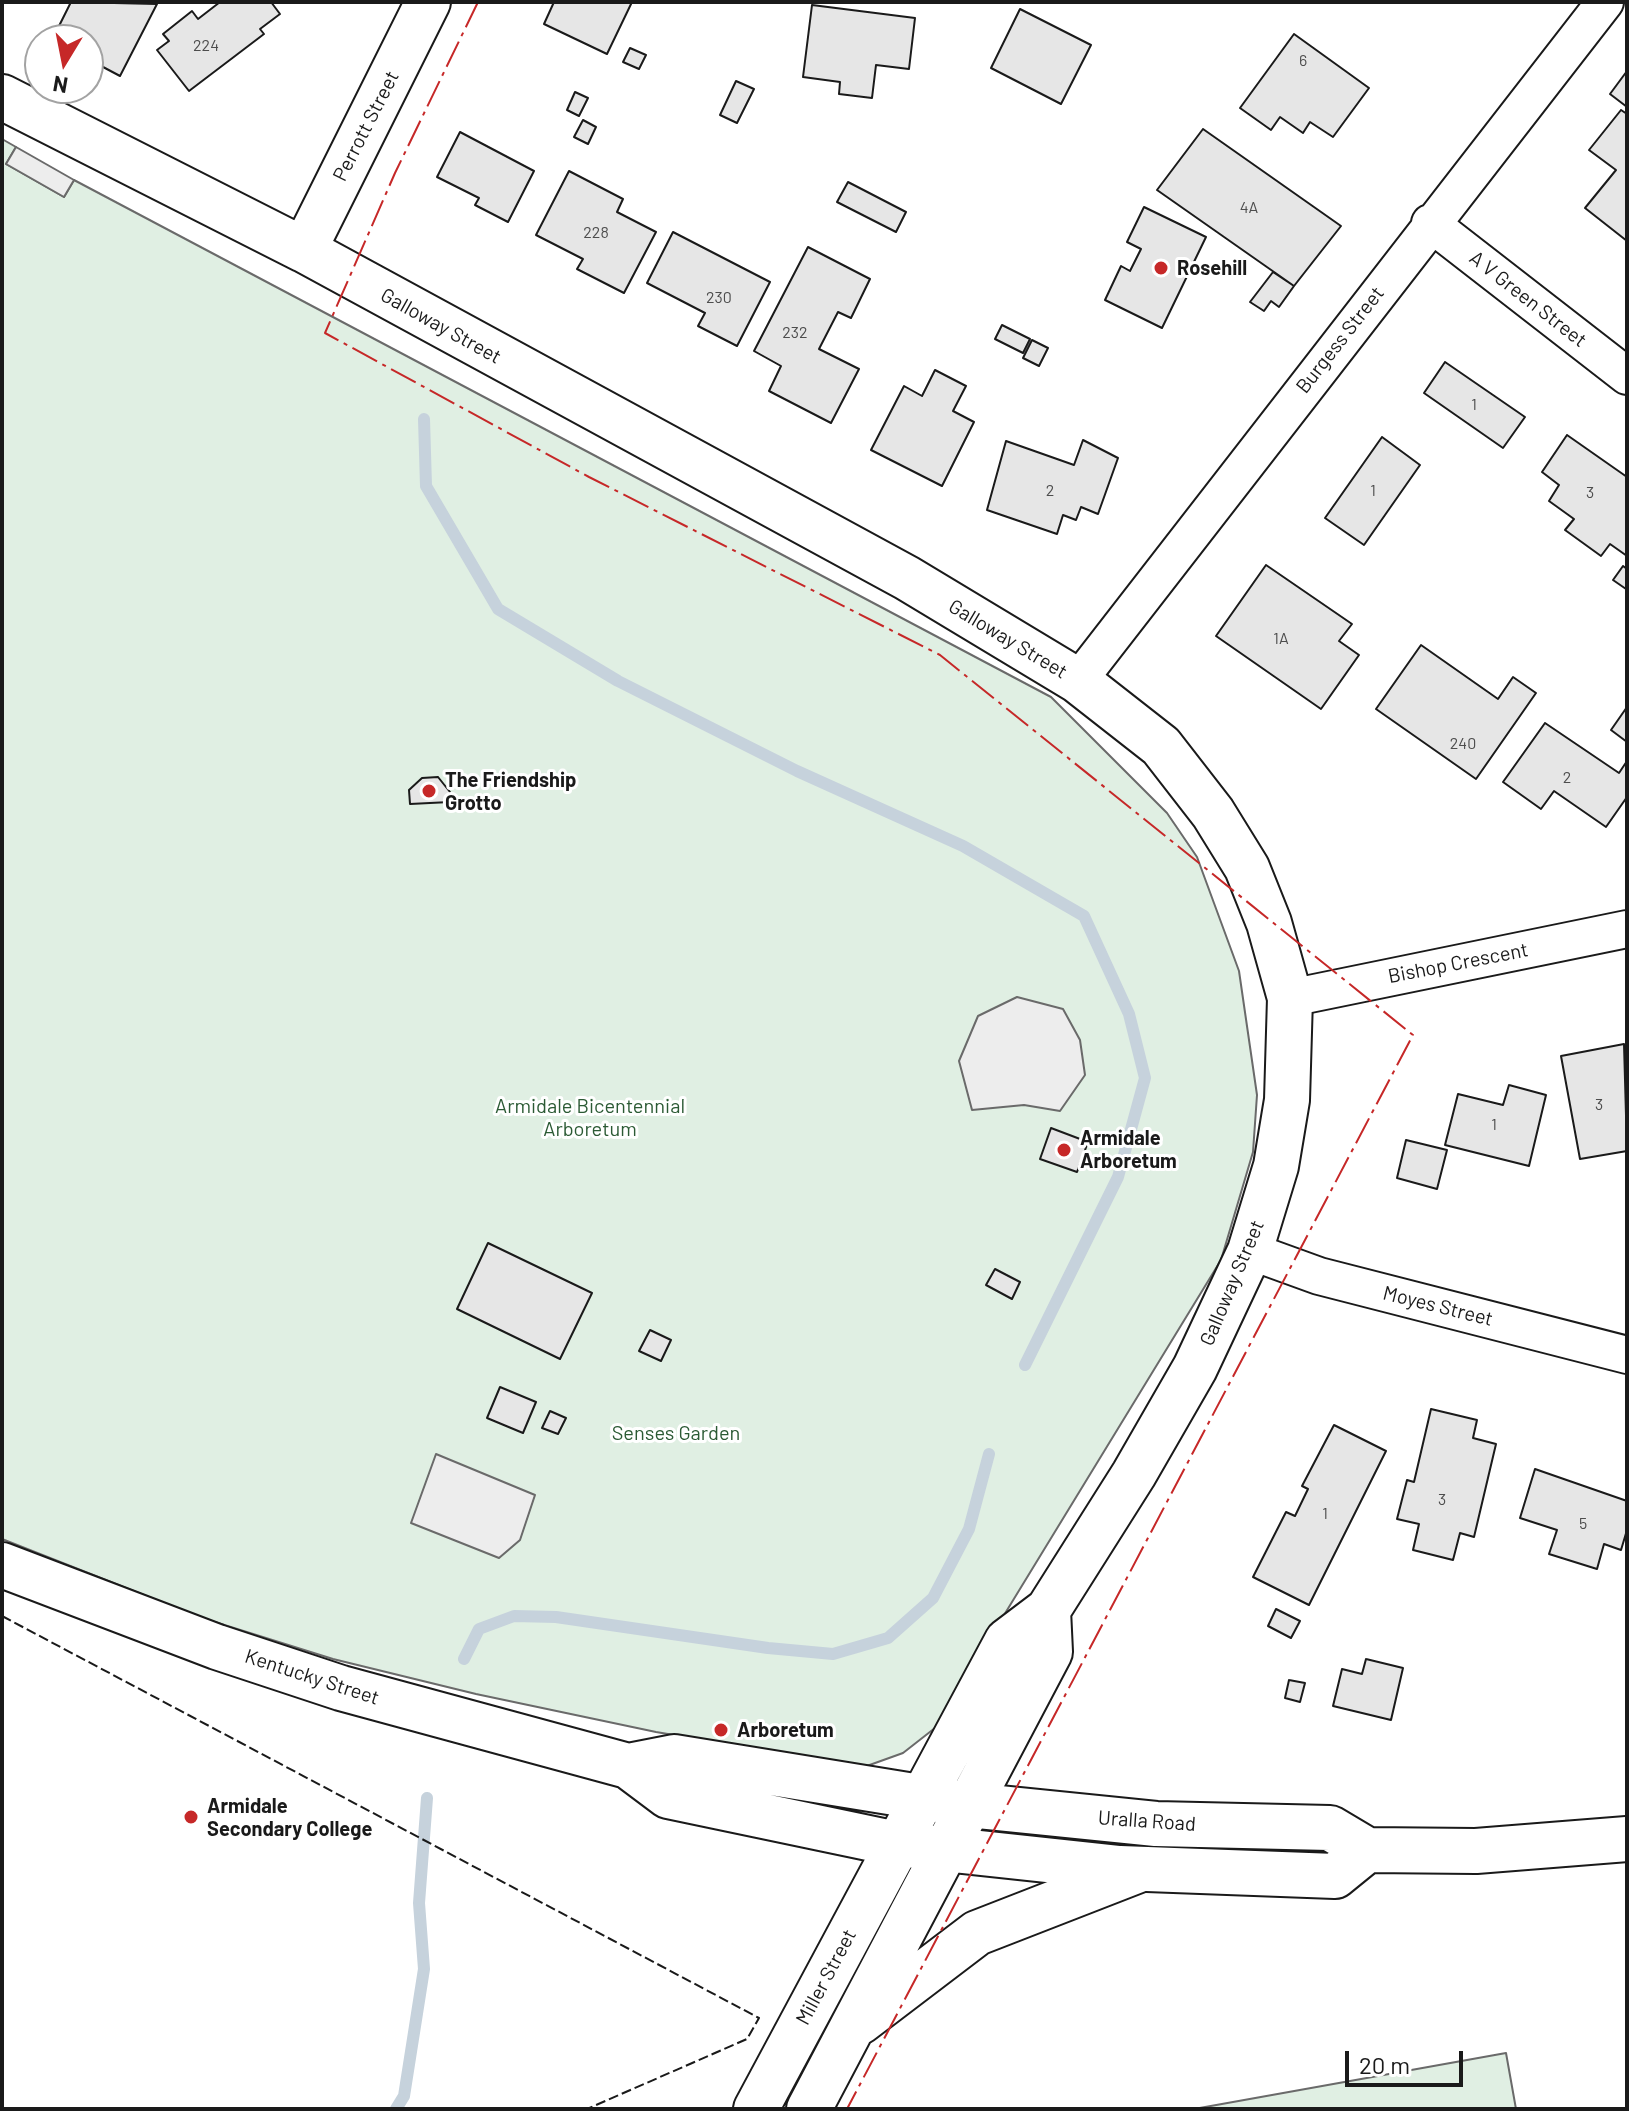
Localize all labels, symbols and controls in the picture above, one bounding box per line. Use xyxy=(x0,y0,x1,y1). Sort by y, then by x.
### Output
north arrow xyxy=(24,24,104,104)
house number: 224 xyxy=(193,36,219,56)
house number: 6 xyxy=(1299,51,1307,71)
street label: Perrott Street xyxy=(328,67,404,185)
text: N xyxy=(51,72,70,100)
house number: 4A xyxy=(1240,198,1258,218)
house number: 228 xyxy=(583,223,609,243)
street label: A V Green Street xyxy=(1465,246,1591,352)
place label: Rosehill xyxy=(1177,256,1247,280)
marker: Rosehill xyxy=(1152,259,1170,277)
street label: Burgess Street xyxy=(1291,282,1389,398)
street label: Galloway Street xyxy=(377,283,505,369)
house number: 230 xyxy=(706,288,732,308)
house number: 232 xyxy=(782,323,808,343)
house number: 1 xyxy=(1471,395,1477,415)
house number: 2 xyxy=(1046,481,1054,501)
house number: 1 xyxy=(1370,481,1376,501)
house number: 3 xyxy=(1586,483,1594,503)
street label: Galloway Street xyxy=(944,594,1072,684)
house number: 1A xyxy=(1273,629,1289,649)
house number: 240 xyxy=(1450,734,1476,754)
place label: The Friendship Grotto xyxy=(445,768,576,815)
house number: 2 xyxy=(1563,768,1571,788)
marker: The Friendship Grotto xyxy=(420,782,438,800)
street label: Bishop Crescent xyxy=(1386,938,1530,988)
park label: Armidale Bicentennial Arboretum xyxy=(495,1094,685,1141)
house number: 3 xyxy=(1595,1095,1603,1115)
house number: 1 xyxy=(1491,1115,1497,1135)
place label: Armidale Arboretum xyxy=(1080,1126,1177,1173)
marker: Armidale Arboretum xyxy=(1055,1141,1073,1159)
street label: Galloway Street xyxy=(1195,1217,1269,1349)
street label: Moyes Street xyxy=(1381,1281,1495,1331)
park label: Senses Garden xyxy=(612,1421,740,1445)
house number: 3 xyxy=(1438,1490,1446,1510)
house number: 1 xyxy=(1322,1504,1328,1524)
house number: 5 xyxy=(1579,1514,1587,1534)
street label: Kentucky Street xyxy=(242,1644,382,1710)
place label: Arboretum xyxy=(737,1718,834,1742)
marker: Arboretum xyxy=(712,1721,730,1739)
place label: Armidale Secondary College xyxy=(207,1794,372,1841)
street label: Uralla Road xyxy=(1097,1806,1197,1836)
marker: Armidale Secondary College xyxy=(182,1808,200,1826)
street label: Miller Street xyxy=(791,1925,861,2029)
scale bar xyxy=(1349,2035,1467,2085)
text: 20 m xyxy=(1359,2050,1410,2079)

